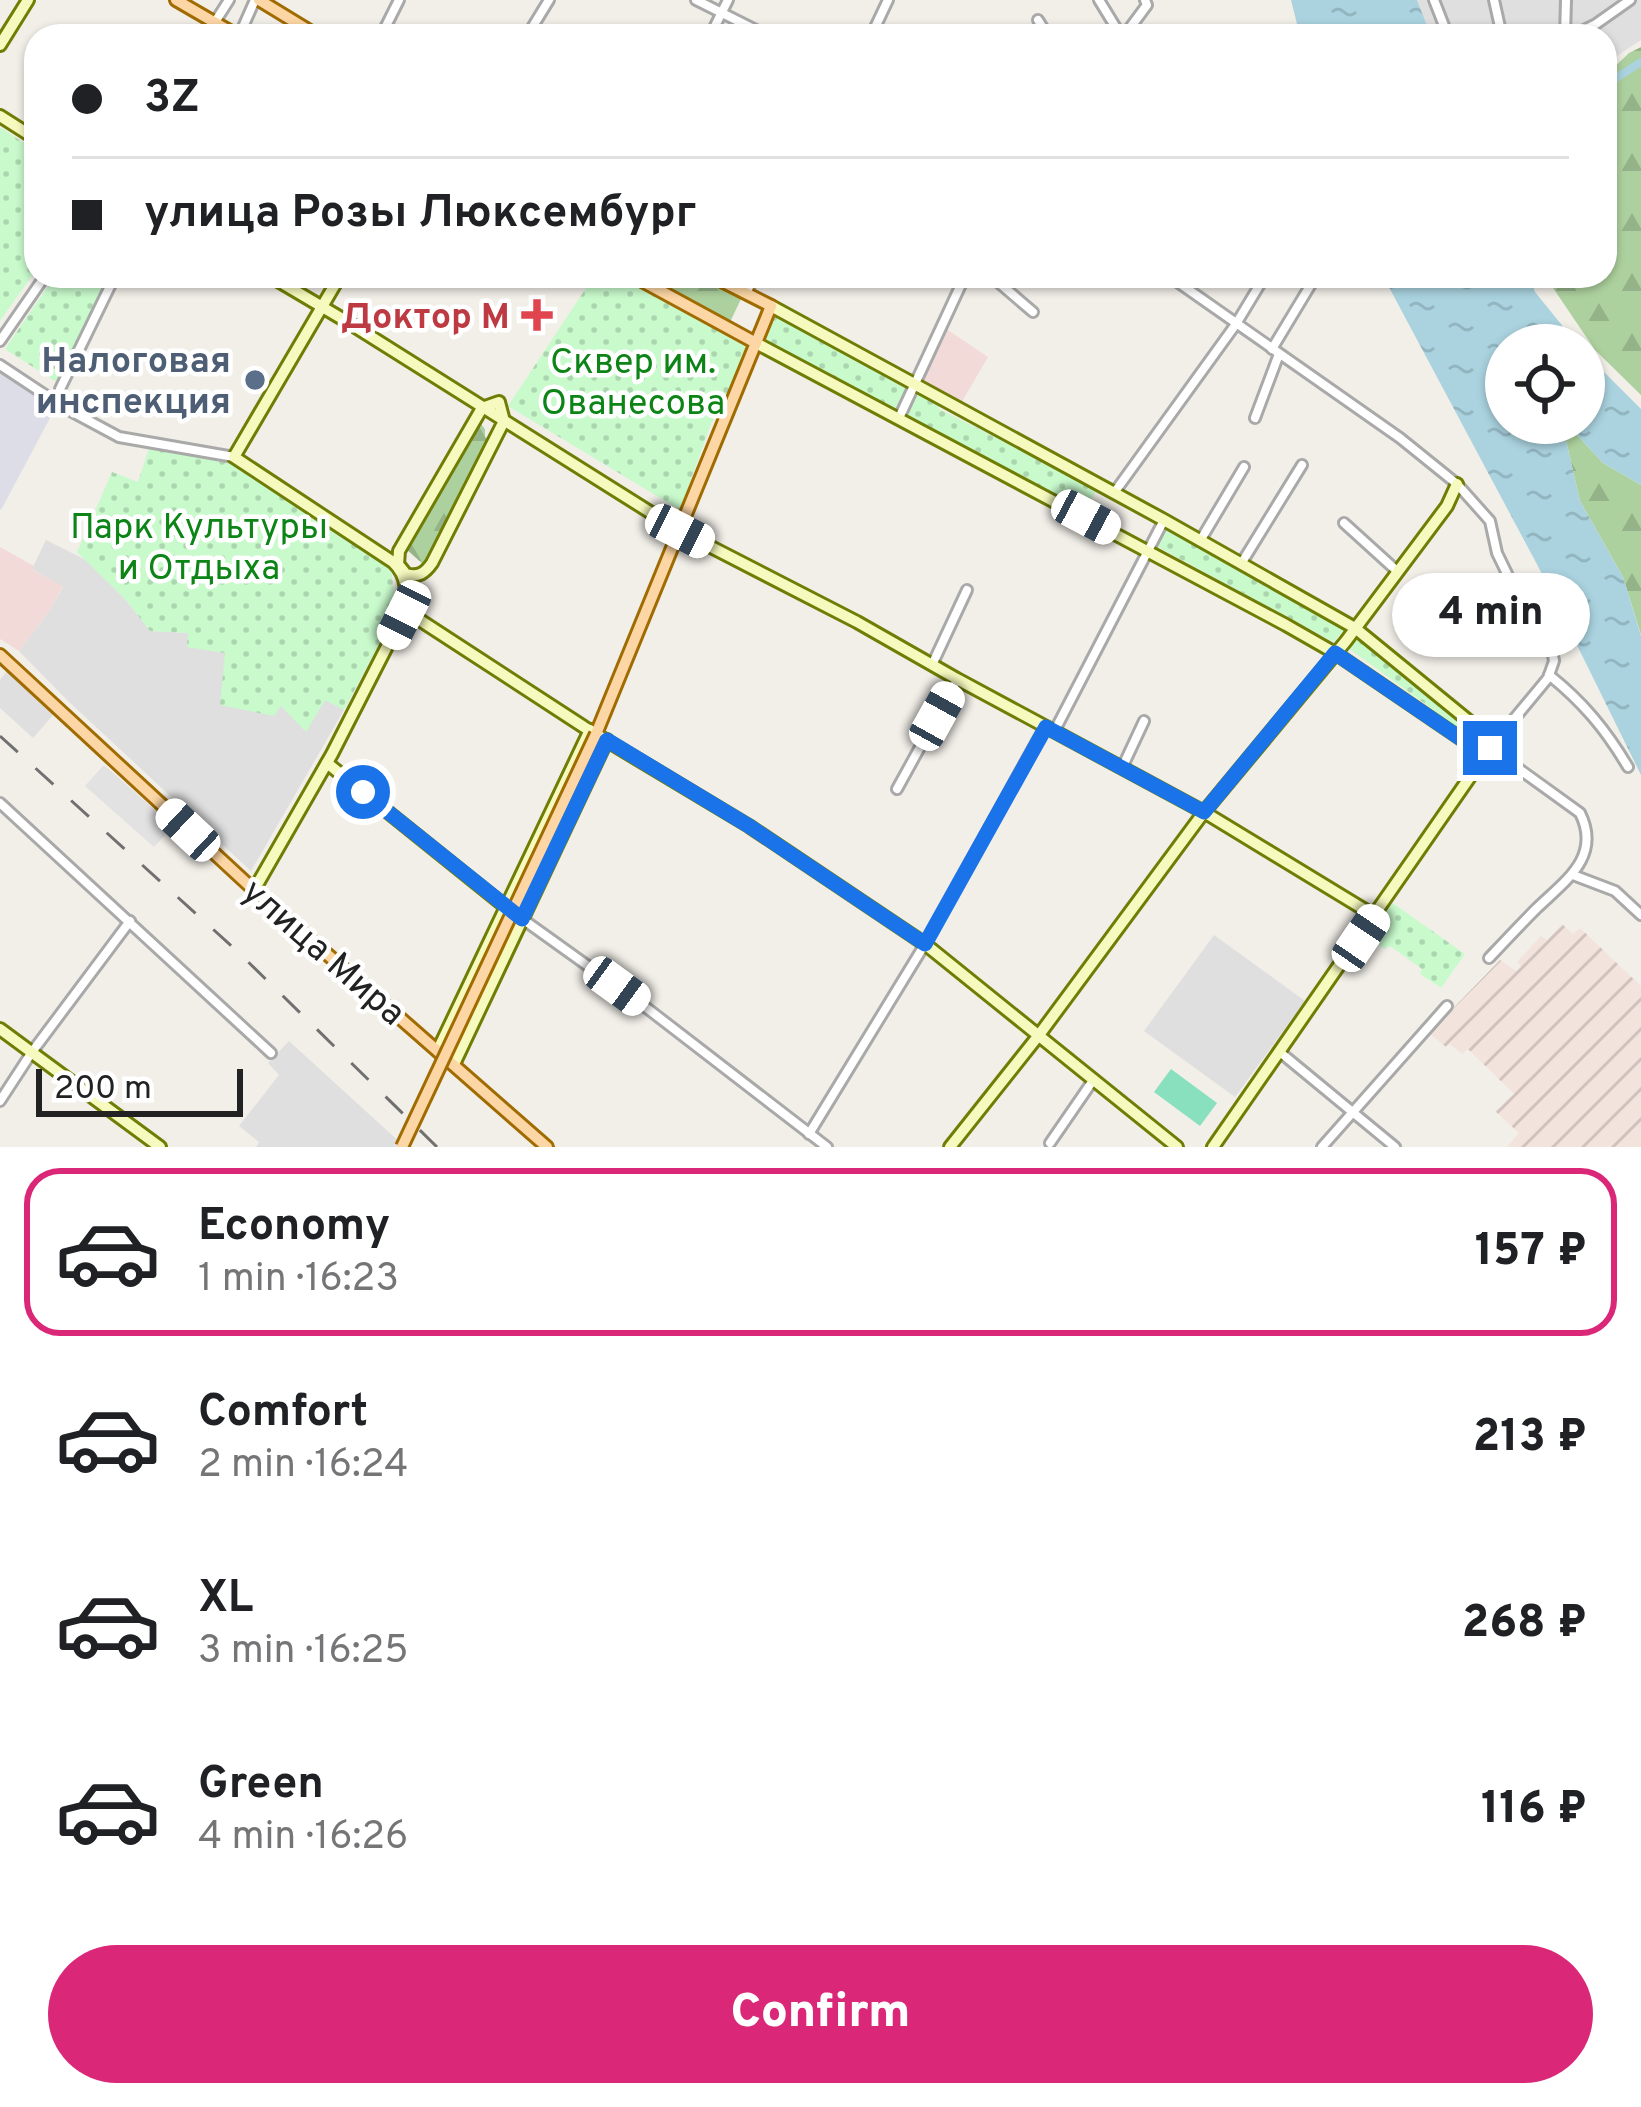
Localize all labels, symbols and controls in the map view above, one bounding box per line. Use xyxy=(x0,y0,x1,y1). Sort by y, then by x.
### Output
text: 3Z xyxy=(144,71,200,128)
text: улица Розы Люксембург xyxy=(144,186,696,243)
place label: Доктор М xyxy=(341,296,510,342)
marker: Доктор М xyxy=(521,299,553,331)
map controls xyxy=(1485,324,1605,444)
button: locate xyxy=(1485,324,1605,444)
place label: Налоговая инспекция xyxy=(36,340,231,427)
park label: Сквер им. Ованесова xyxy=(541,341,725,428)
marker: Налоговая инспекция xyxy=(242,367,268,393)
car xyxy=(1046,484,1126,550)
car xyxy=(640,499,720,563)
park label: Парк Культуры и Отдыха xyxy=(70,506,328,593)
callout: 4 min xyxy=(1391,574,1589,658)
car xyxy=(372,575,436,655)
text: 4 min xyxy=(1439,590,1543,639)
car xyxy=(904,676,970,756)
route end xyxy=(1463,721,1517,775)
route start xyxy=(336,765,390,819)
car xyxy=(149,792,227,868)
street label: улица Мира xyxy=(231,870,414,1038)
car xyxy=(1326,898,1396,978)
car xyxy=(577,950,657,1022)
scale bar xyxy=(36,1063,243,1116)
text: 200 m xyxy=(54,1069,152,1111)
icon: car xyxy=(54,1198,162,1306)
text: Economy xyxy=(198,1199,390,1256)
text: 157 ₽ xyxy=(1475,1224,1587,1281)
text: 1 min · 16:23 xyxy=(198,1256,399,1305)
icon: car xyxy=(54,1384,162,1492)
text: Comfort xyxy=(198,1385,368,1442)
text: 213 ₽ xyxy=(1473,1410,1587,1467)
text: 2 min · 16:24 xyxy=(198,1442,409,1491)
icon: car xyxy=(54,1570,162,1678)
text: XL xyxy=(198,1571,253,1628)
text: 268 ₽ xyxy=(1462,1596,1587,1653)
text: 3 min · 16:25 xyxy=(198,1628,409,1677)
icon: car xyxy=(54,1756,162,1864)
text: Green xyxy=(198,1757,324,1814)
text: 116 ₽ xyxy=(1481,1782,1587,1839)
text: 4 min · 16:26 xyxy=(198,1814,408,1863)
button: Confirm xyxy=(48,1945,1593,2083)

